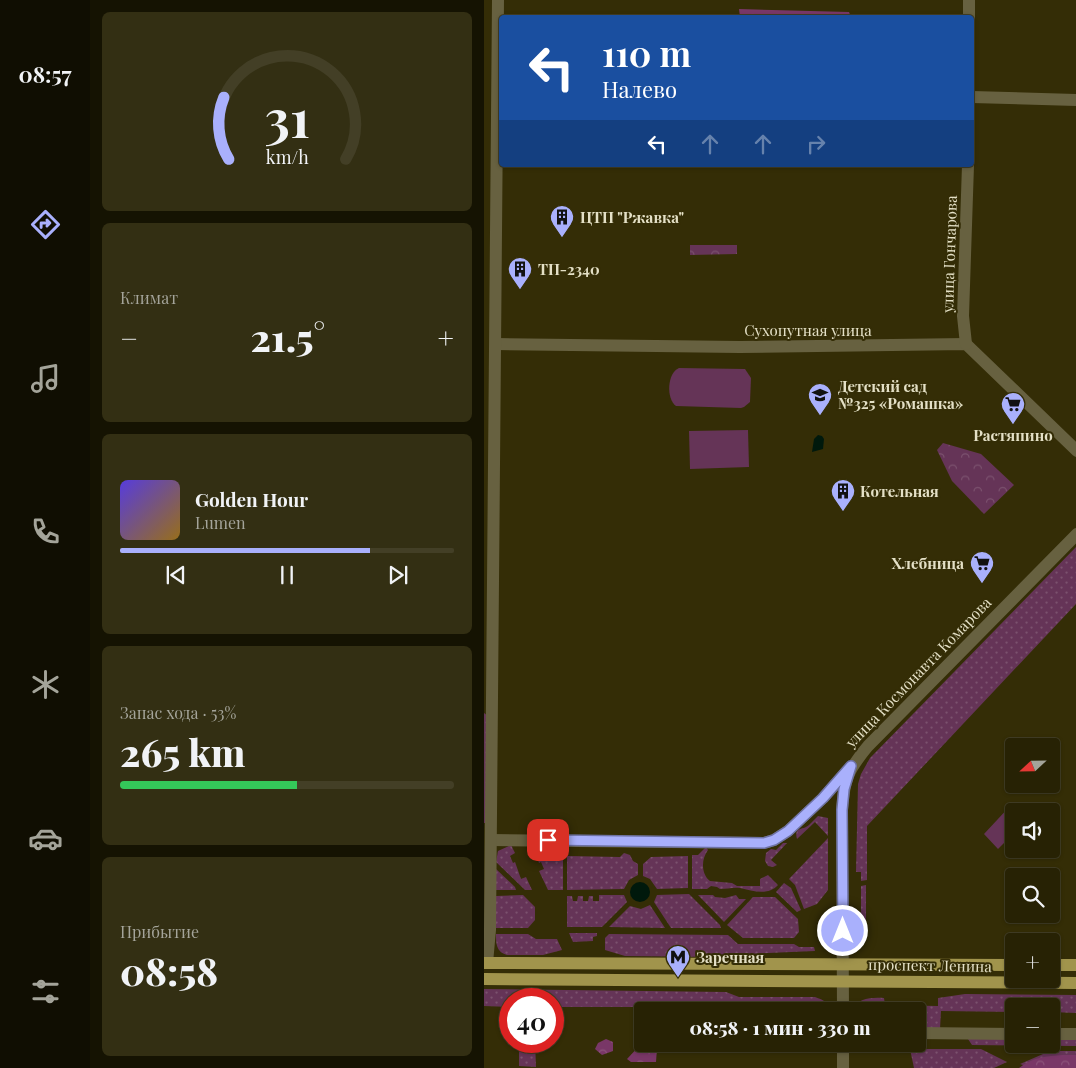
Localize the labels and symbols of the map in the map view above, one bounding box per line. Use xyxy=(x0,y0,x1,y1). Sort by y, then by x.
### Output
street label: улица Гончарова xyxy=(937,194,961,314)
building icon: ЦТП "Ржавка" xyxy=(549,204,575,238)
place label: ЦТП "Ржавка" xyxy=(580,207,684,227)
building icon: ТП-2340 xyxy=(507,256,533,290)
place label: ТП-2340 xyxy=(538,259,600,279)
street label: Сухопутная улица xyxy=(744,320,872,340)
place label: Детский сад №325 «Ромашка» xyxy=(838,376,964,413)
school or university icon: Детский сад №325 «Ромашка» xyxy=(807,382,833,416)
supermarket icon: Растяпино xyxy=(1000,391,1026,425)
place label: Растяпино xyxy=(973,425,1053,445)
building icon: Котельная xyxy=(830,478,856,512)
place label: Котельная xyxy=(860,481,939,501)
supermarket icon: Хлебница xyxy=(969,550,995,584)
place label: Хлебница xyxy=(891,553,964,573)
street label: улица Космонавта Комарова xyxy=(840,592,996,752)
north arrow xyxy=(1005,738,1060,792)
pin xyxy=(527,819,569,861)
position arrow xyxy=(816,904,868,956)
metro station icon: Заречная xyxy=(665,944,691,978)
place label: Заречная xyxy=(696,947,765,967)
street label: проспект Ленина xyxy=(868,954,992,976)
speed limit sign: 40 xyxy=(499,988,564,1053)

